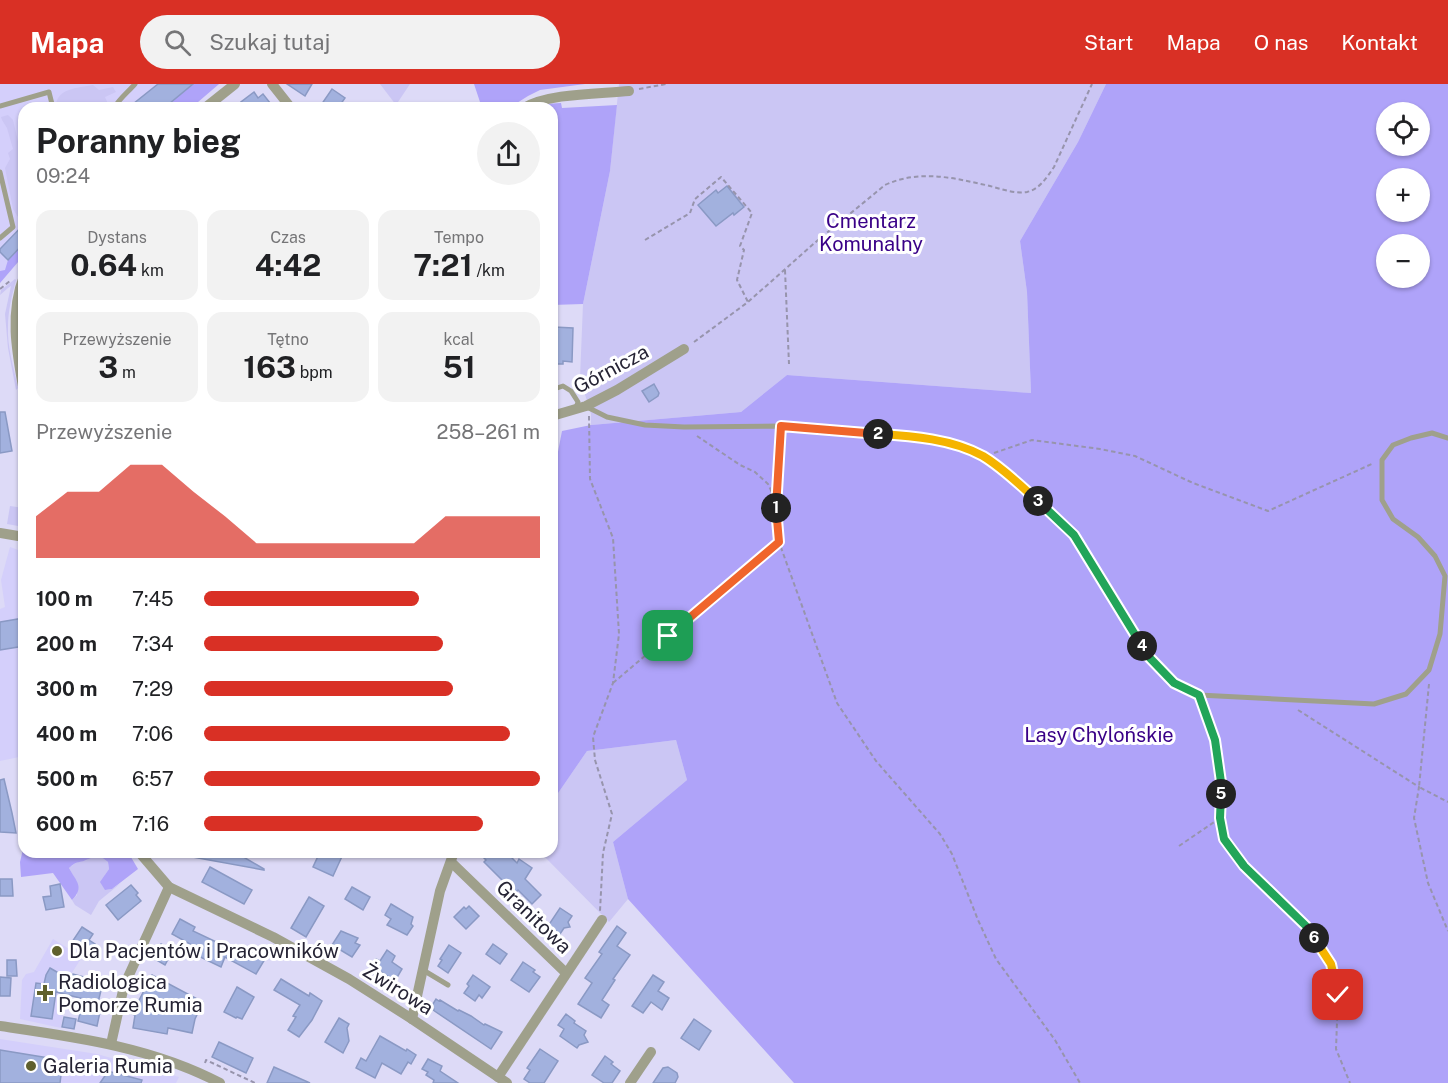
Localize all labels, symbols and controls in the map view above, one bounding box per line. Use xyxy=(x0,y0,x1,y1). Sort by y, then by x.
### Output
search box xyxy=(140,15,560,69)
text: Mapa xyxy=(30,26,104,59)
icon: search xyxy=(161,26,194,59)
text: Szukaj tutaj xyxy=(209,29,330,55)
text: Start xyxy=(1084,30,1134,55)
text: Mapa xyxy=(1167,30,1221,55)
text: O nas xyxy=(1254,30,1308,55)
text: Kontakt xyxy=(1341,30,1418,55)
map controls xyxy=(1376,102,1430,288)
button: locate xyxy=(1376,102,1430,156)
text: Poranny bieg xyxy=(36,122,241,160)
button: share xyxy=(477,122,540,185)
text: 09:24 xyxy=(36,164,90,188)
button: + xyxy=(1376,168,1430,222)
park label: Cmentarz Komunalny xyxy=(819,209,923,256)
text: Dystans xyxy=(87,228,147,247)
text: Czas xyxy=(270,228,306,247)
text: Tempo xyxy=(434,228,484,247)
button: − xyxy=(1376,234,1430,288)
text: 0.64 xyxy=(70,247,137,283)
text: 4:42 xyxy=(255,247,321,283)
text: 7:21 xyxy=(413,247,473,283)
text: km xyxy=(137,261,164,280)
text: /km xyxy=(473,261,505,280)
text: Przewyższenie xyxy=(62,330,172,349)
text: Tętno xyxy=(267,330,309,349)
text: kcal xyxy=(444,330,474,349)
street label: Górnicza xyxy=(569,339,653,399)
text: 3 xyxy=(98,349,118,385)
text: 163 xyxy=(243,349,296,385)
text: 51 xyxy=(442,349,476,385)
text: m xyxy=(118,363,136,382)
text: bpm xyxy=(296,363,333,382)
pin: 2 xyxy=(863,419,893,449)
text: Przewyższenie xyxy=(36,420,172,444)
text: 258–261 m xyxy=(437,420,540,444)
text: 2 xyxy=(873,424,883,443)
pin: 3 xyxy=(1023,486,1053,516)
text: 3 xyxy=(1033,491,1043,510)
pin: 1 xyxy=(761,493,791,523)
text: 1 xyxy=(773,498,779,517)
text: 100 m xyxy=(36,587,93,611)
text: 7:45 xyxy=(132,587,174,611)
pin xyxy=(642,610,693,661)
icon: arrive xyxy=(651,619,684,652)
pin: 4 xyxy=(1127,631,1157,661)
text: 200 m xyxy=(36,632,97,656)
text: 7:34 xyxy=(132,632,174,656)
text: 4 xyxy=(1137,636,1147,655)
text: 300 m xyxy=(36,677,97,701)
text: 7:29 xyxy=(132,677,173,701)
text: 400 m xyxy=(36,722,97,746)
text: 7:06 xyxy=(132,722,173,746)
park label: Lasy Chylońskie xyxy=(1024,723,1174,747)
text: 500 m xyxy=(36,767,98,791)
text: 6:57 xyxy=(132,767,174,791)
pin: 5 xyxy=(1206,779,1236,809)
text: 5 xyxy=(1216,784,1226,803)
text: 600 m xyxy=(36,812,97,836)
text: 7:16 xyxy=(132,812,169,836)
street label: Granitowa xyxy=(492,875,576,959)
pin: 6 xyxy=(1299,923,1329,953)
text: 6 xyxy=(1309,928,1319,947)
place label: Dla Pacjentów i Pracowników xyxy=(69,939,339,963)
marker: Dla Pacjentów i Pracowników xyxy=(50,944,64,958)
street label: Żwirowa xyxy=(358,958,438,1020)
pin xyxy=(1312,969,1363,1020)
place label: Radiologica Pomorze Rumia xyxy=(58,970,202,1017)
icon: check xyxy=(1321,978,1354,1011)
marker: Radiologica Pomorze Rumia xyxy=(36,984,54,1002)
place label: Galeria Rumia xyxy=(43,1054,173,1078)
marker: Galeria Rumia xyxy=(24,1059,38,1073)

